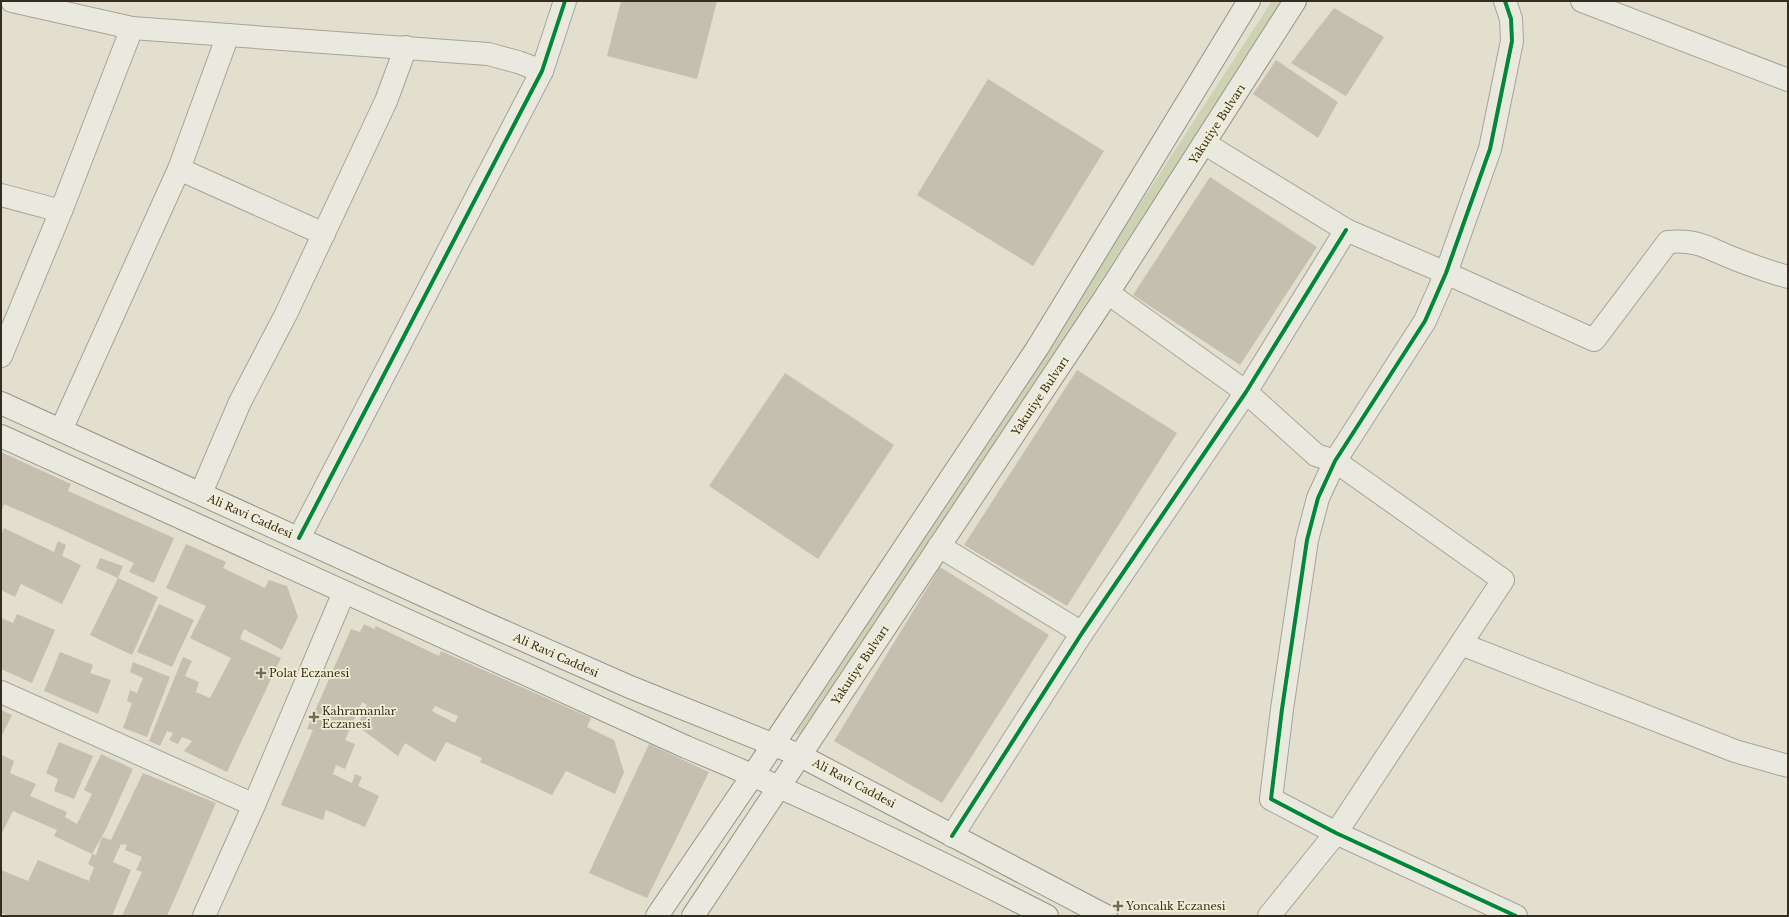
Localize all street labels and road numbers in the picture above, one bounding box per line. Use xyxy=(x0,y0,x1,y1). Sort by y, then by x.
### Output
street label: Yakutiye Bulvarı xyxy=(1185,81,1248,167)
street label: Yakutiye Bulvarı xyxy=(1008,354,1072,439)
street label: Ali Ravi Caddesi xyxy=(204,490,295,541)
street label: Yakutiye Bulvarı xyxy=(828,623,892,708)
street label: Ali Ravi Caddesi xyxy=(510,629,601,680)
street label: Ali Ravi Caddesi xyxy=(809,755,898,811)

